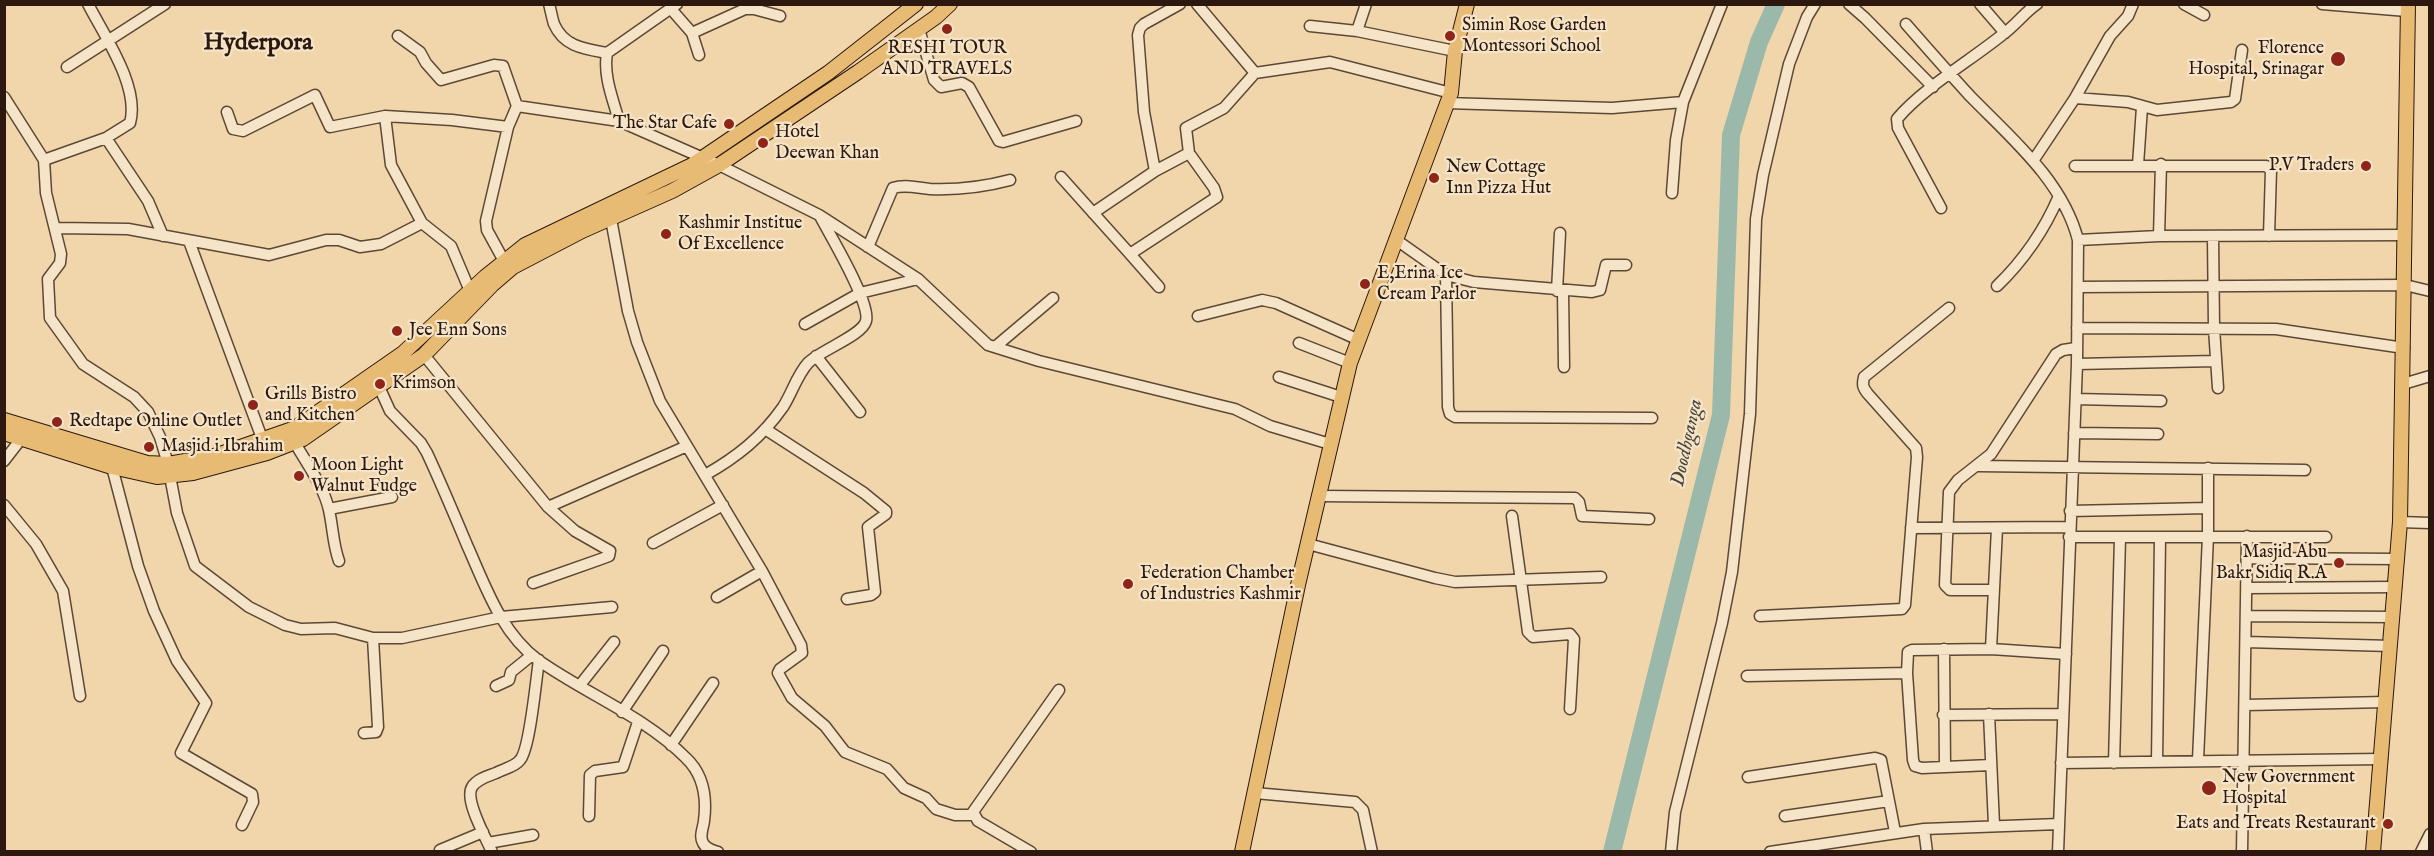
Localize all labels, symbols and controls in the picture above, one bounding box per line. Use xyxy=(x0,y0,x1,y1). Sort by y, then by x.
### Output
place label: Simin Rose Garden Montessori School xyxy=(1462,15,1606,57)
marker: RESHI TOUR AND TRAVELS xyxy=(940,22,954,36)
marker: Simin Rose Garden Montessori School xyxy=(1443,29,1457,43)
district label: Hyderpora xyxy=(203,30,313,58)
place label: RESHI TOUR AND TRAVELS xyxy=(882,38,1012,80)
place label: Florence Hospital, Srinagar xyxy=(2188,38,2324,80)
marker: Florence Hospital, Srinagar xyxy=(2329,50,2347,68)
place label: The Star Cafe xyxy=(613,113,717,135)
marker: The Star Cafe xyxy=(722,117,736,131)
place label: Hotel Deewan Khan xyxy=(775,122,879,164)
marker: Hotel Deewan Khan xyxy=(756,136,770,150)
place label: P.V Traders xyxy=(2269,155,2354,177)
place label: New Cottage Inn Pizza Hut xyxy=(1446,157,1551,200)
marker: P.V Traders xyxy=(2359,159,2373,173)
marker: New Cottage Inn Pizza Hut xyxy=(1427,171,1441,185)
place label: Kashmir Institue Of Excellence xyxy=(678,213,802,256)
marker: Kashmir Institue Of Excellence xyxy=(659,227,673,241)
place label: E,Erina Ice Cream Parlor xyxy=(1377,263,1476,306)
marker: E,Erina Ice Cream Parlor xyxy=(1358,277,1372,291)
place label: Jee Enn Sons xyxy=(409,320,507,342)
marker: Jee Enn Sons xyxy=(390,324,404,338)
place label: Krimson xyxy=(392,373,456,395)
marker: Krimson xyxy=(373,377,387,391)
place label: Grills Bistro and Kitchen xyxy=(265,384,356,426)
water label: Doodhganga xyxy=(1667,397,1709,489)
marker: Grills Bistro and Kitchen xyxy=(246,398,260,412)
place label: Redtape Online Outlet xyxy=(69,411,242,433)
marker: Redtape Online Outlet xyxy=(50,415,64,429)
place label: Masjid i Ibrahim xyxy=(161,436,283,458)
marker: Masjid i Ibrahim xyxy=(142,440,156,454)
place label: Moon Light Walnut Fudge xyxy=(311,455,417,498)
marker: Moon Light Walnut Fudge xyxy=(292,469,306,483)
place label: Masjid Abu Bakr Sidiq R.A xyxy=(2216,542,2327,584)
marker: Masjid Abu Bakr Sidiq R.A xyxy=(2332,556,2346,570)
place label: Federation Chamber of Industries Kashmir xyxy=(1140,563,1301,606)
marker: Federation Chamber of Industries Kashmir xyxy=(1121,577,1135,591)
place label: New Government Hospital xyxy=(2222,767,2355,810)
marker: New Government Hospital xyxy=(2200,779,2218,797)
place label: Eats and Treats Restaurant xyxy=(2176,813,2376,835)
marker: Eats and Treats Restaurant xyxy=(2381,817,2395,831)

